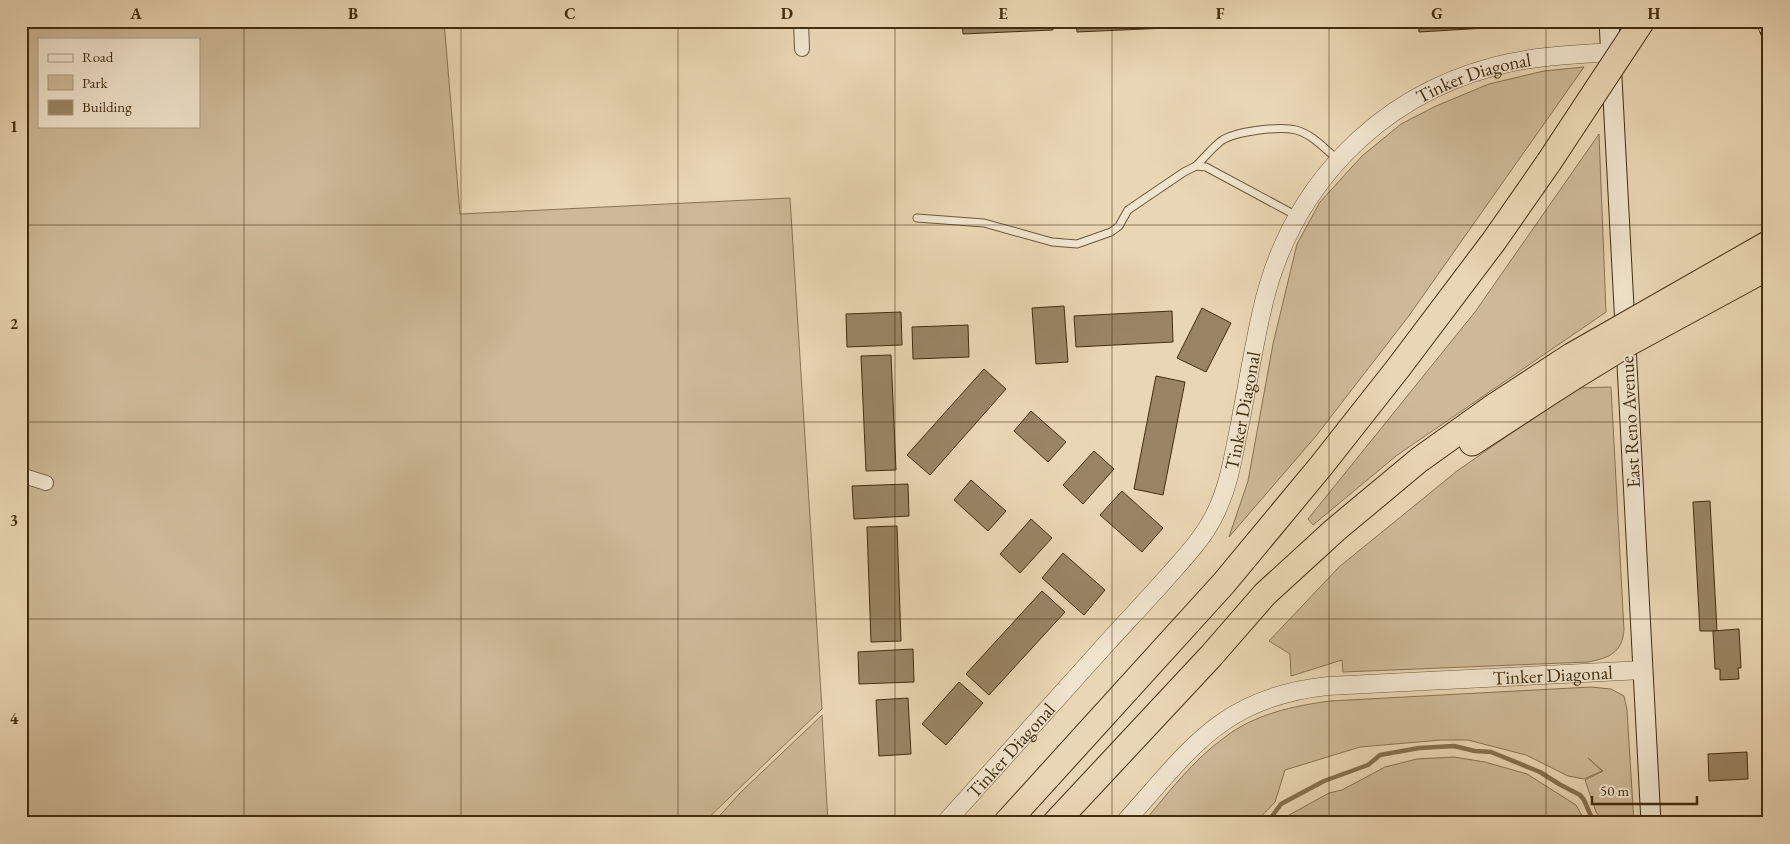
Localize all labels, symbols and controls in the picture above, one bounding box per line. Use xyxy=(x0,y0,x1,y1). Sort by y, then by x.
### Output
text: A xyxy=(129,3,142,24)
text: B xyxy=(348,3,358,24)
text: C xyxy=(564,3,576,24)
text: D xyxy=(781,3,793,24)
text: E xyxy=(998,3,1008,24)
text: F xyxy=(1216,3,1225,24)
text: G xyxy=(1431,3,1443,24)
text: H xyxy=(1648,3,1661,24)
legend xyxy=(38,38,200,128)
text: Road xyxy=(82,47,114,66)
street label: Tinker Diagonal xyxy=(1411,47,1533,108)
text: Park xyxy=(82,73,109,92)
text: Building xyxy=(82,97,132,116)
text: 1 xyxy=(10,116,18,137)
text: 2 xyxy=(10,313,19,334)
street label: Tinker Diagonal xyxy=(1218,349,1266,473)
street label: East Reno Avenue xyxy=(1614,355,1646,489)
text: 3 xyxy=(10,510,18,531)
street label: Tinker Diagonal xyxy=(1492,659,1614,690)
street label: Tinker Diagonal xyxy=(961,697,1060,803)
text: 4 xyxy=(10,708,19,729)
scale bar xyxy=(1592,774,1698,806)
text: 50 m xyxy=(1600,781,1629,800)

